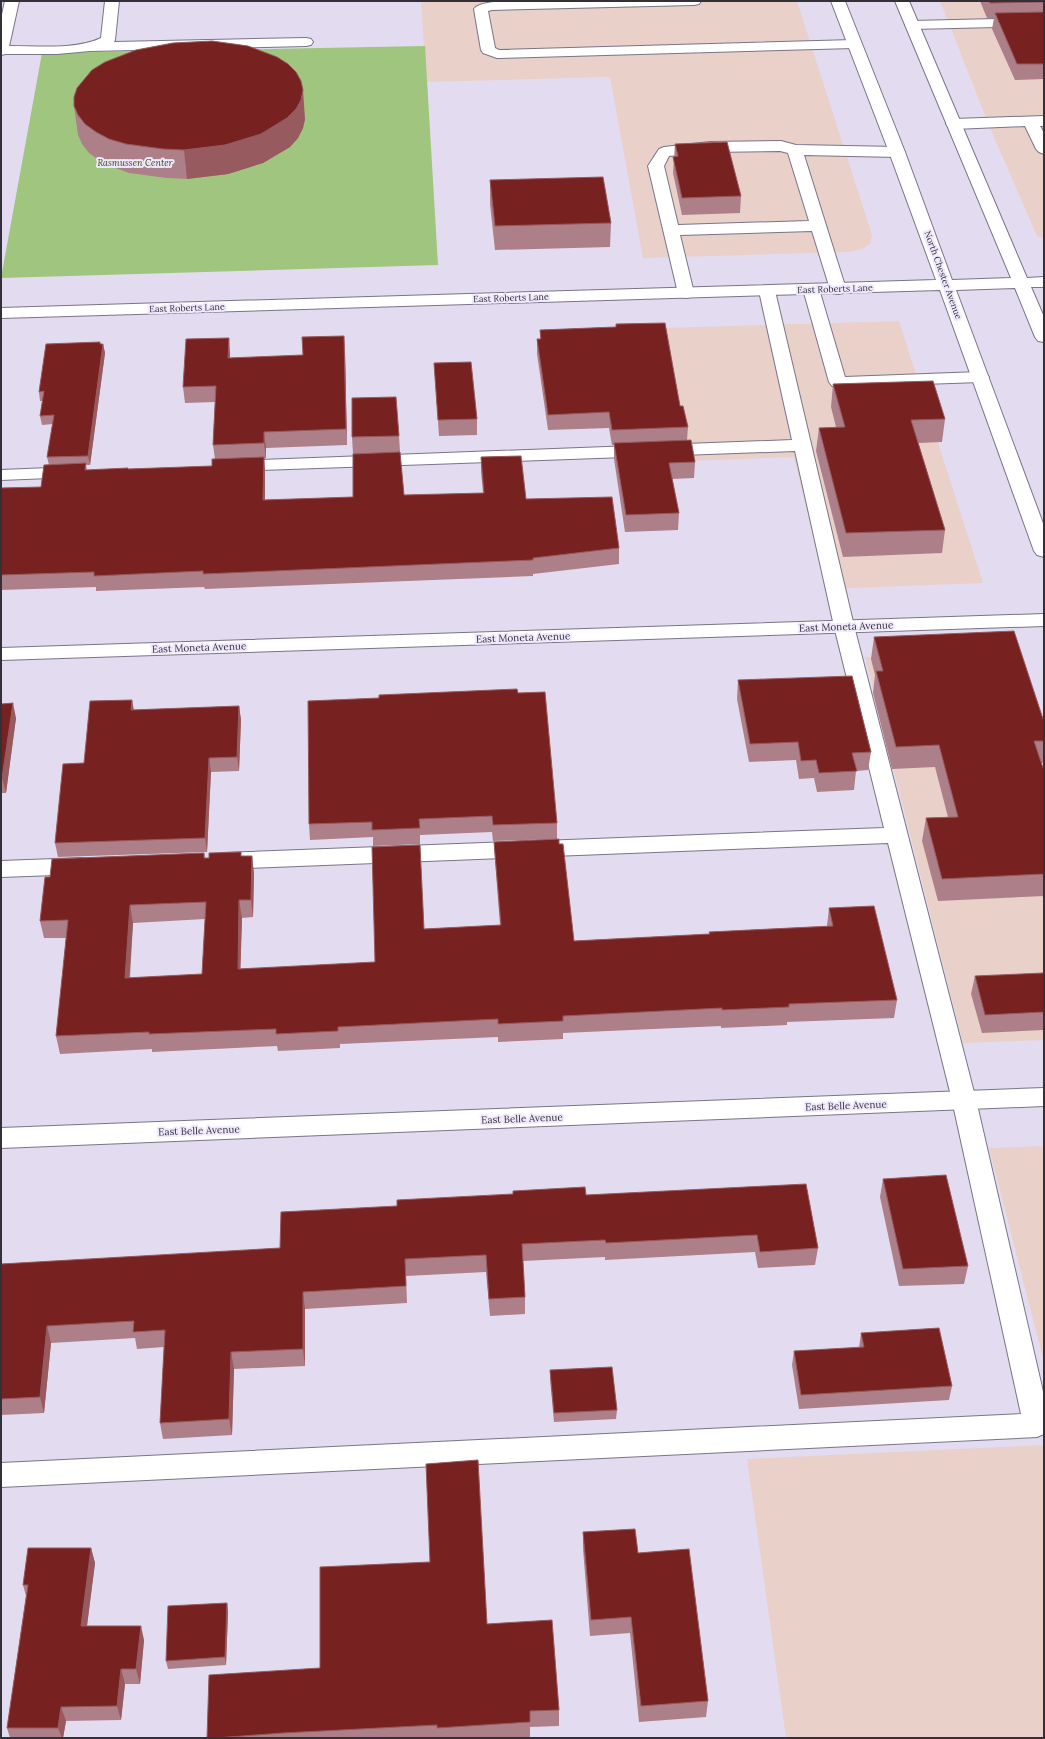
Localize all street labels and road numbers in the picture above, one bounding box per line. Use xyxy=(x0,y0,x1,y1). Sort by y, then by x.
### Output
street label: North Chester Avenue xyxy=(922,229,965,321)
street label: East Roberts Lane xyxy=(797,282,873,295)
street label: East Roberts Lane xyxy=(473,291,549,304)
street label: East Roberts Lane xyxy=(149,301,225,314)
street label: East Moneta Avenue xyxy=(799,618,894,635)
street label: East Moneta Avenue xyxy=(476,629,571,646)
street label: East Moneta Avenue xyxy=(152,639,247,656)
street label: East Belle Avenue xyxy=(805,1098,888,1113)
street label: East Belle Avenue xyxy=(481,1111,564,1126)
street label: East Belle Avenue xyxy=(158,1123,241,1138)

